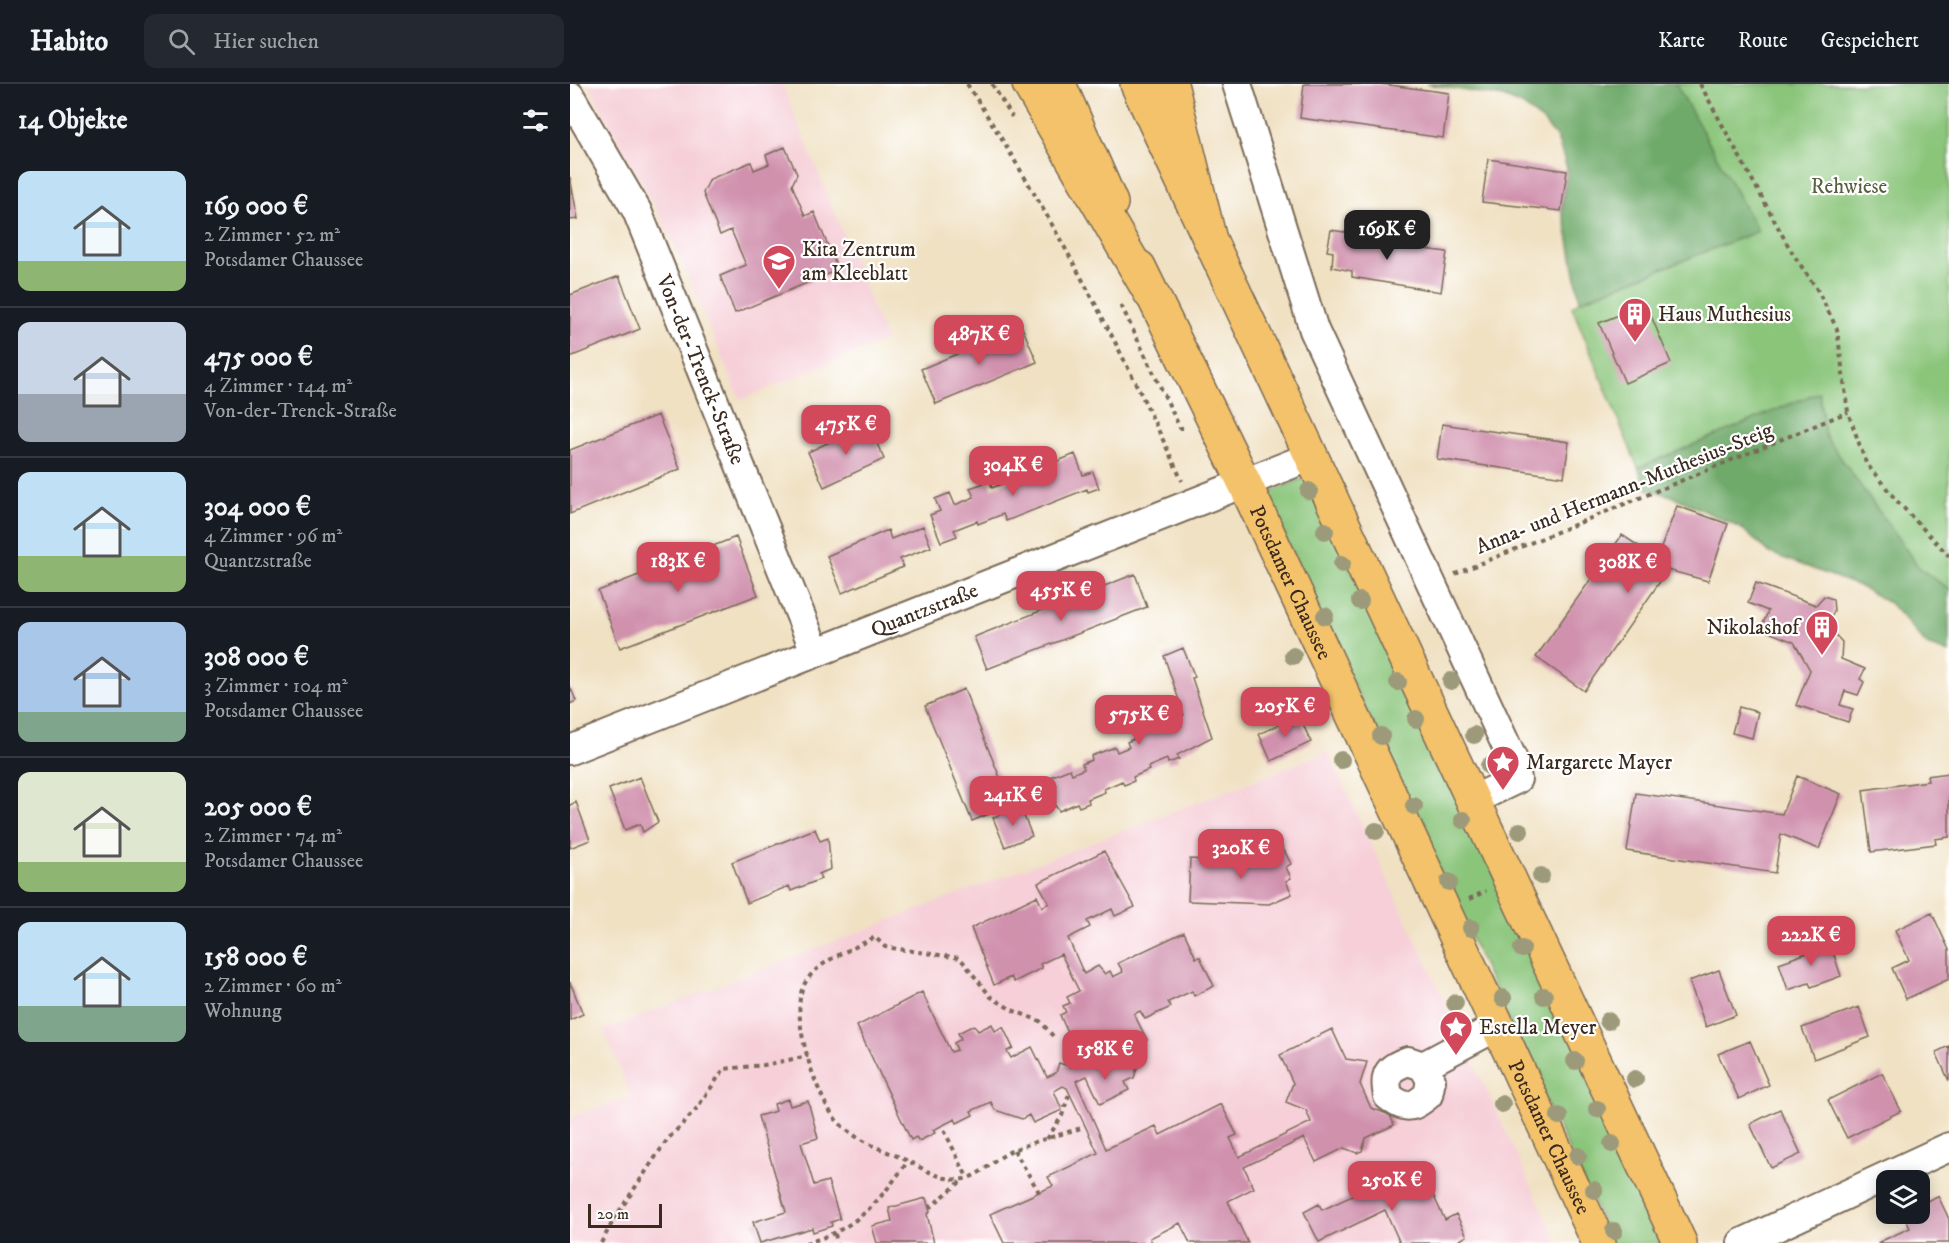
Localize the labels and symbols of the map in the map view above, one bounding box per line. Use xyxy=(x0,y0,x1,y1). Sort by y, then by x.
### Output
park label: Rehwiese xyxy=(1811,174,1888,200)
pin: 169K € xyxy=(1338,210,1436,261)
place label: Kita Zentrum am Kleeblatt xyxy=(802,237,916,287)
school or university icon: Kita Zentrum am Kleeblatt xyxy=(761,243,797,290)
street label: Von-der-Trenck-Straße xyxy=(650,270,750,469)
building icon: Haus Muthesius xyxy=(1617,296,1653,343)
place label: Haus Muthesius xyxy=(1658,302,1791,328)
pin: 487K € xyxy=(930,315,1028,366)
pin: 475K € xyxy=(797,405,895,456)
street label: Anna- und Hermann-Muthesius-Steig xyxy=(1472,417,1777,561)
pin: 304K € xyxy=(964,446,1062,497)
street label: Potsdamer Chaussee xyxy=(1243,501,1337,664)
pin: 183K € xyxy=(629,542,727,593)
pin: 308K € xyxy=(1579,543,1677,594)
pin: 455K € xyxy=(1012,571,1110,622)
street label: Quantzstraße xyxy=(867,578,982,644)
building icon: Nikolashof xyxy=(1804,609,1840,656)
place label: Nikolashof xyxy=(1707,615,1802,641)
pin: 205K € xyxy=(1236,687,1334,738)
pin: 575K € xyxy=(1090,695,1188,746)
place icon: Margarete Mayer xyxy=(1485,744,1521,791)
place label: Margarete Mayer xyxy=(1526,750,1672,776)
pin: 241K € xyxy=(964,776,1062,827)
pin: 320K € xyxy=(1192,829,1290,880)
pin: 222K € xyxy=(1762,916,1860,967)
place icon: Estella Meyer xyxy=(1438,1009,1474,1056)
place label: Estella Meyer xyxy=(1479,1015,1597,1041)
pin: 158K € xyxy=(1056,1030,1154,1081)
street label: Potsdamer Chaussee xyxy=(1501,1056,1596,1219)
pin: 250K € xyxy=(1343,1161,1441,1212)
scale bar xyxy=(588,1201,662,1228)

